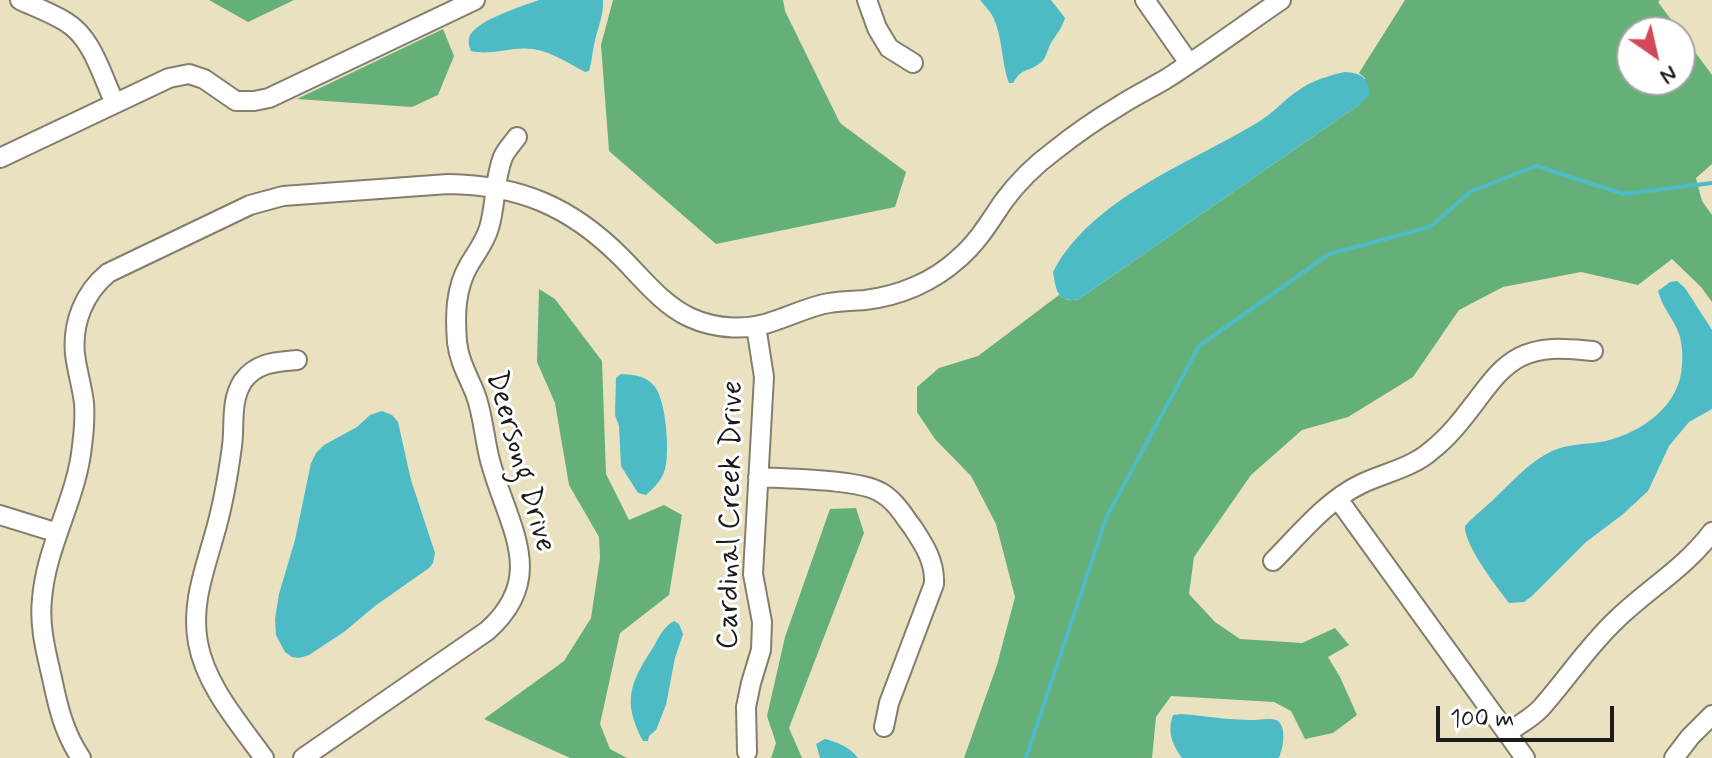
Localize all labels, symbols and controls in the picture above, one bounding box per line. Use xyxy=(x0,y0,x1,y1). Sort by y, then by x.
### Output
north arrow xyxy=(1616,16,1696,96)
text: N xyxy=(1654,59,1682,90)
street label: Deersong Drive xyxy=(476,367,562,557)
street label: Cardinal Creek Drive xyxy=(712,380,752,650)
scale bar xyxy=(1440,690,1618,740)
text: 100 m xyxy=(1450,704,1514,735)

